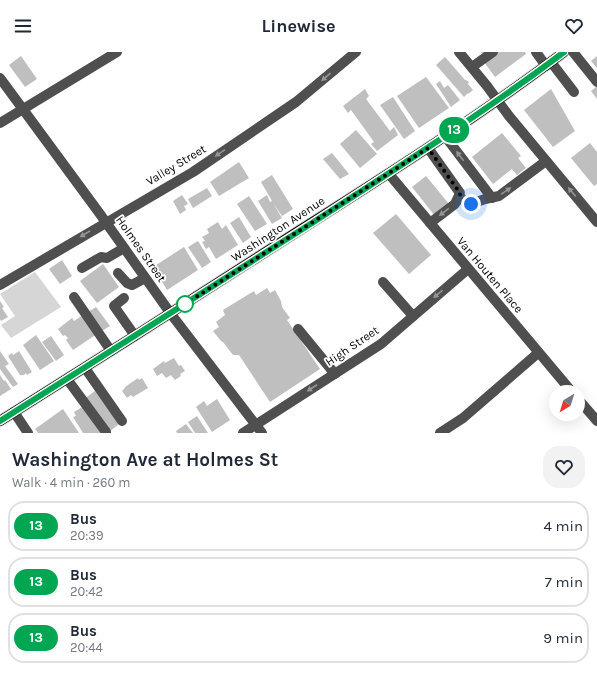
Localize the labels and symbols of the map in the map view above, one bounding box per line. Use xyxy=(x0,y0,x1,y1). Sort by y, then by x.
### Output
one-way arrow xyxy=(320,73,331,82)
line badge: 13 xyxy=(436,117,472,143)
street label: Valley Street xyxy=(144,141,209,188)
one-way arrow xyxy=(215,149,226,157)
one-way arrow xyxy=(456,151,464,161)
one-way arrow xyxy=(501,187,511,195)
one-way arrow xyxy=(568,187,577,198)
street label: Washington Avenue xyxy=(229,194,327,264)
your location xyxy=(461,194,481,214)
one-way arrow xyxy=(439,208,450,216)
street label: Holmes Street xyxy=(113,213,169,285)
one-way arrow xyxy=(79,231,91,238)
street label: Van Houten Place xyxy=(454,234,526,316)
one-way arrow xyxy=(434,289,443,298)
unlabelled marker xyxy=(176,295,194,313)
street label: High Street xyxy=(323,323,382,369)
one-way arrow xyxy=(307,384,317,392)
north arrow xyxy=(549,385,585,421)

